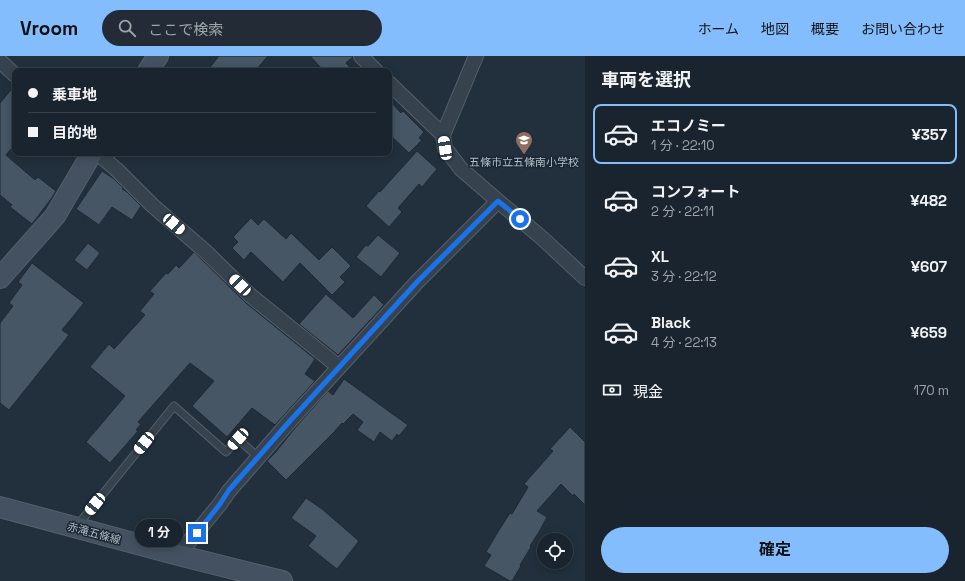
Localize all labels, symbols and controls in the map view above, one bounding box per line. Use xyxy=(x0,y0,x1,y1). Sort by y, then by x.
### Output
search box xyxy=(102,10,382,46)
text: Vroom xyxy=(20,16,78,41)
icon: search xyxy=(116,17,138,39)
text: ここで検索 xyxy=(148,20,223,39)
text: ホーム xyxy=(697,20,739,38)
text: 地図 xyxy=(761,20,789,38)
text: 概要 xyxy=(811,20,839,38)
text: お問い合わせ xyxy=(861,20,945,38)
text: 車両を選択 xyxy=(601,68,691,91)
text: 乗車地 xyxy=(52,85,97,104)
icon: car xyxy=(603,116,639,152)
text: エコノミー xyxy=(651,116,726,135)
text: 目的地 xyxy=(52,123,97,142)
text: ¥357 xyxy=(911,125,947,144)
school or university icon: 五條市立五條南小学校 xyxy=(514,130,534,155)
car xyxy=(437,135,453,161)
text: 1 分 · 22:10 xyxy=(651,137,715,154)
place label: 五條市立五條南小学校 xyxy=(469,155,579,169)
icon: car xyxy=(603,182,639,218)
text: コンフォート xyxy=(651,182,741,201)
text: ¥482 xyxy=(910,191,947,210)
text: 2 分 · 22:11 xyxy=(651,203,714,220)
route start xyxy=(511,210,529,228)
car xyxy=(161,212,187,236)
text: XL xyxy=(651,247,669,266)
icon: car xyxy=(603,248,639,284)
text: ¥607 xyxy=(911,257,947,276)
text: 3 分 · 22:12 xyxy=(651,268,717,285)
car xyxy=(227,272,253,298)
text: Black xyxy=(651,313,691,332)
icon: car xyxy=(603,314,639,350)
text: ¥659 xyxy=(910,323,947,342)
text: 4 分 · 22:13 xyxy=(651,334,717,351)
icon: cash xyxy=(601,379,623,401)
text: 現金 xyxy=(633,382,663,401)
text: 170 m xyxy=(913,382,949,399)
car xyxy=(226,426,250,452)
car xyxy=(132,430,156,456)
car xyxy=(83,491,107,517)
street label: 赤滝五條線 xyxy=(66,519,122,547)
callout: 1 分 xyxy=(135,519,183,547)
text: 1 分 xyxy=(148,524,170,541)
route end xyxy=(188,524,206,542)
button: 確定 xyxy=(601,527,949,573)
map controls xyxy=(537,533,573,569)
button: locate xyxy=(537,533,573,569)

